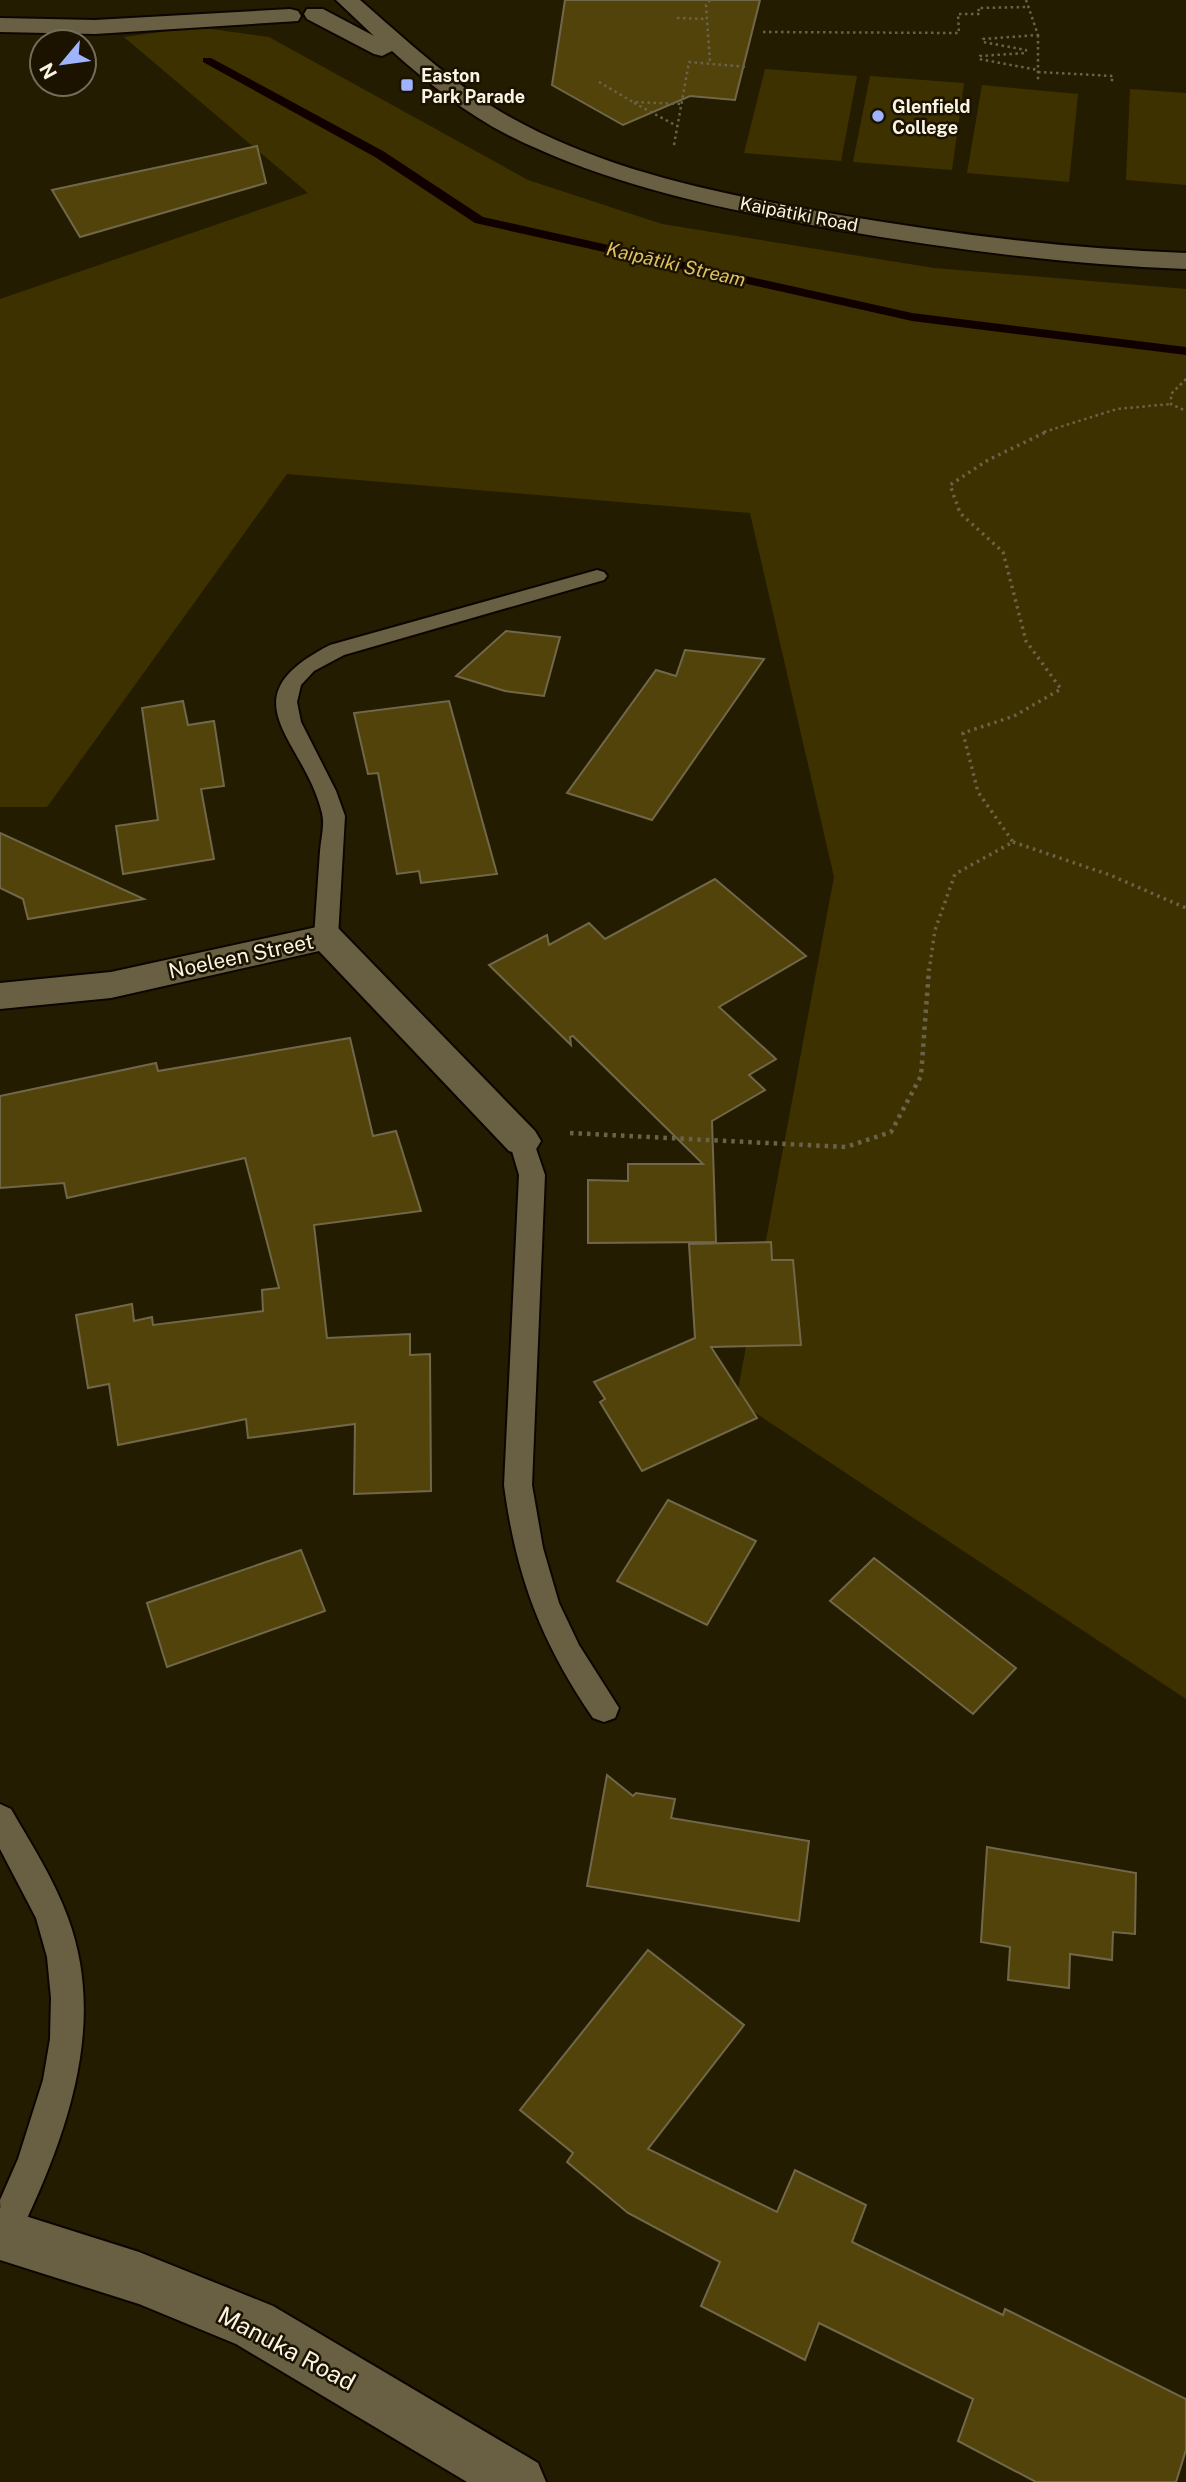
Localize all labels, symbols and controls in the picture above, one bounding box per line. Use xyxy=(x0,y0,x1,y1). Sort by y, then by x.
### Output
north arrow xyxy=(28,28,98,98)
text: N xyxy=(35,59,61,83)
place label: Easton Park Parade xyxy=(421,65,525,107)
marker: Easton Park Parade xyxy=(399,77,415,93)
place label: Glenfield College xyxy=(892,96,970,138)
marker: Glenfield College xyxy=(870,108,886,124)
street label: Kaipātiki Road xyxy=(738,192,860,236)
water label: Kaipātiki Stream xyxy=(604,237,748,291)
street label: Noeleen Street xyxy=(166,928,316,984)
street label: Manuka Road xyxy=(214,2300,360,2396)

